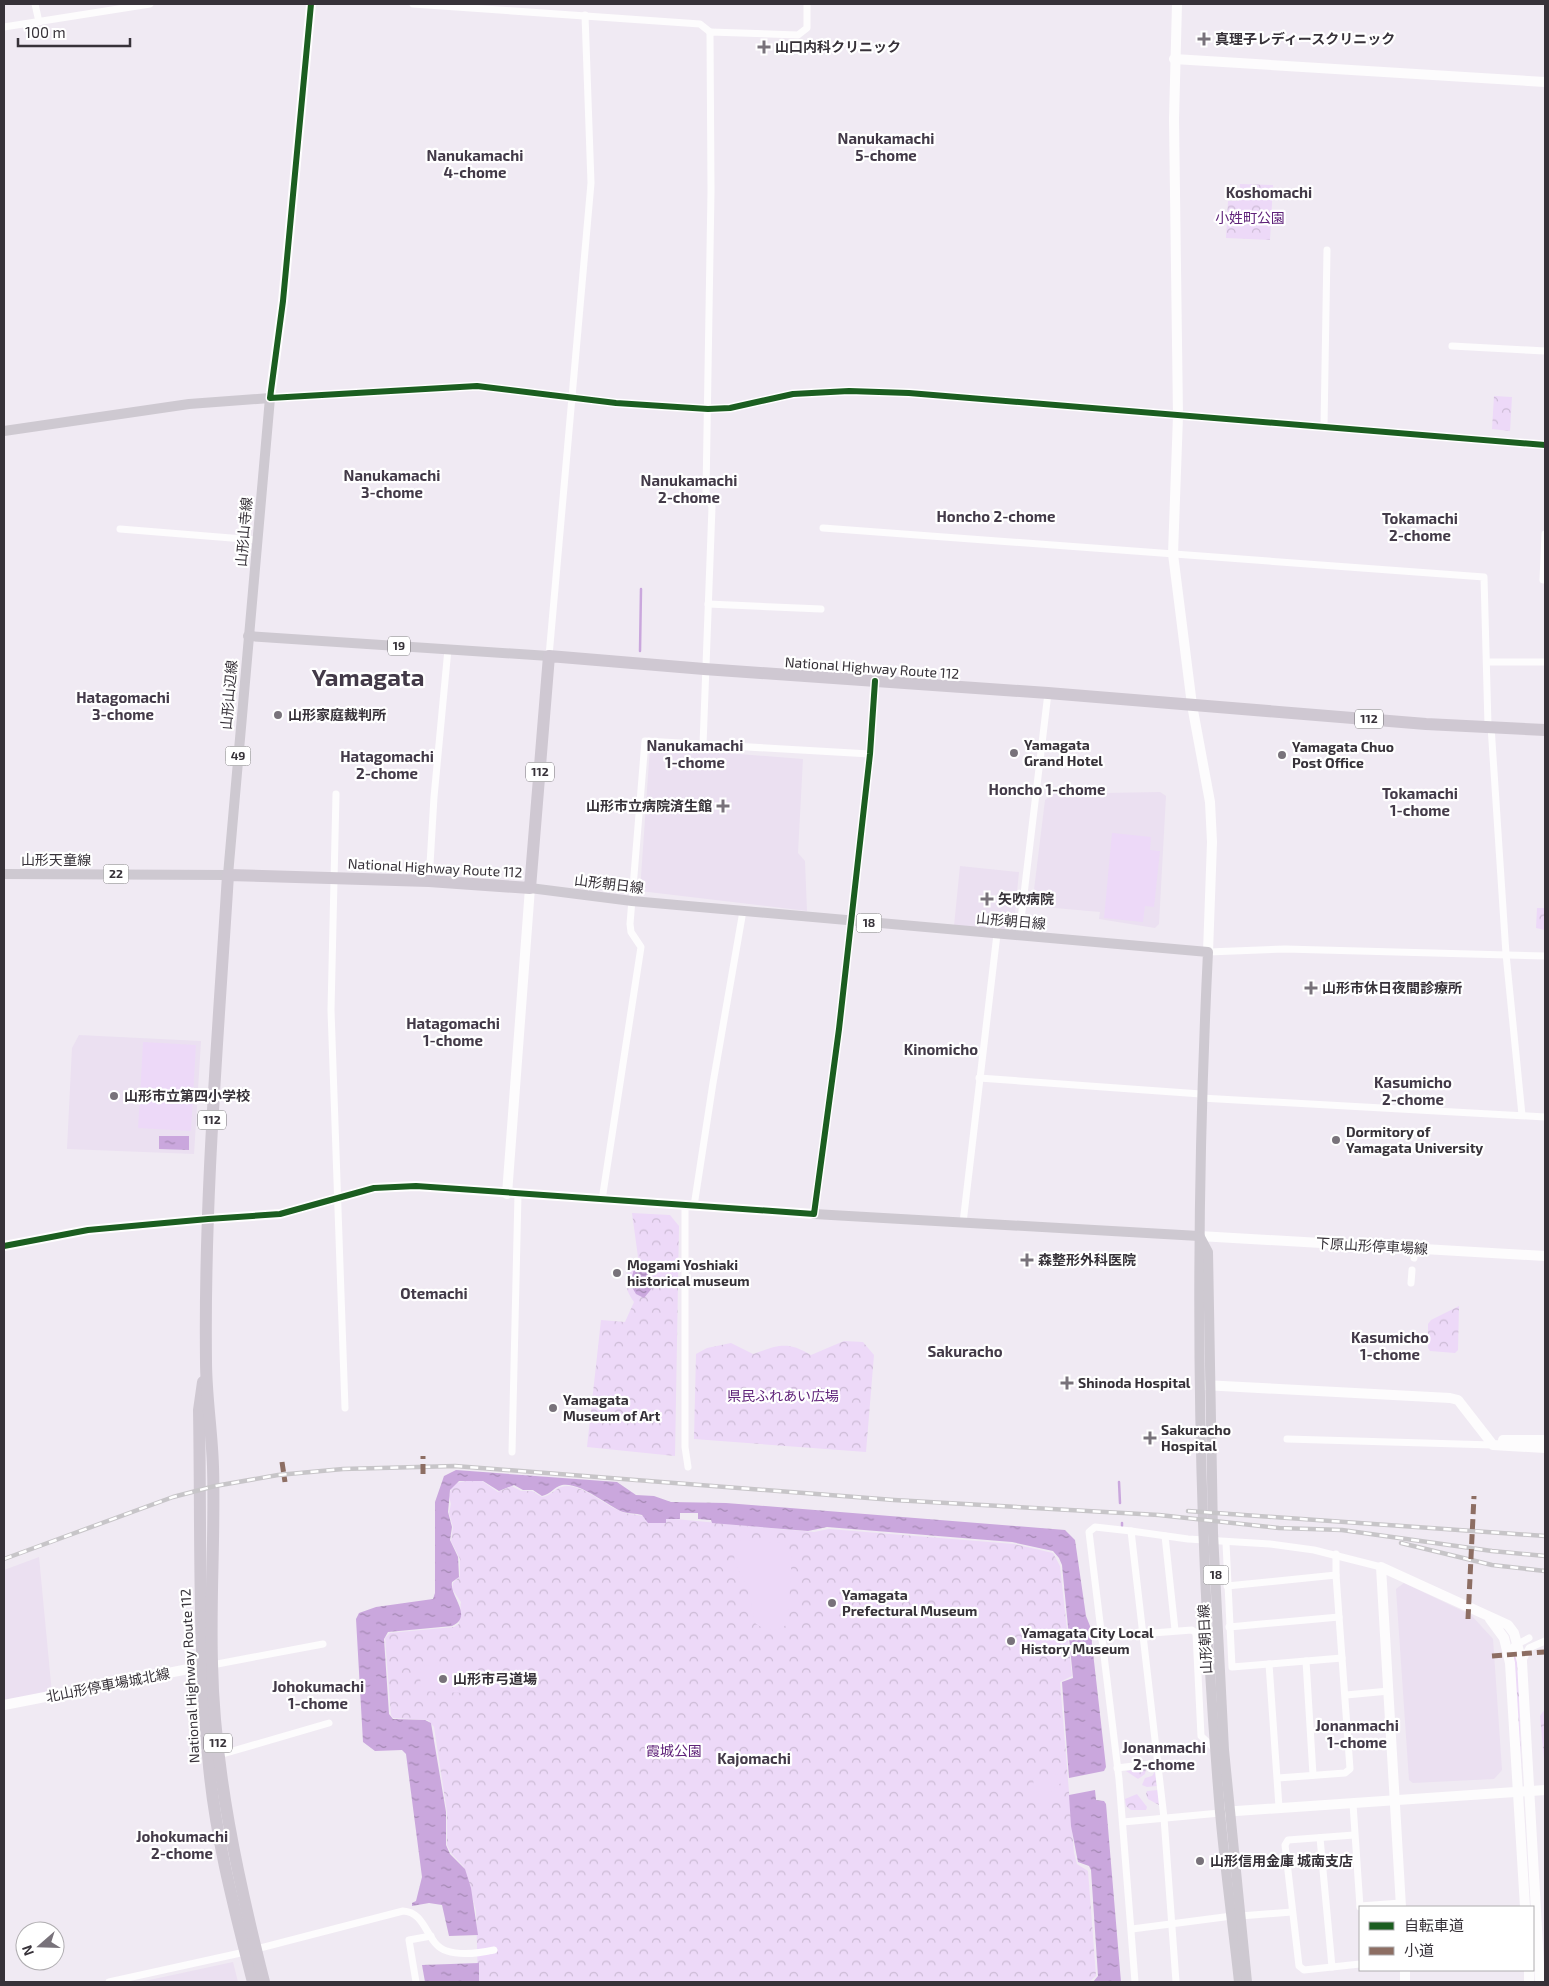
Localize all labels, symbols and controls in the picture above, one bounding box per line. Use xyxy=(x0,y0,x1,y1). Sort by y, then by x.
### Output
scale bar xyxy=(18,15,130,47)
text: 100 m xyxy=(25,23,66,41)
place label: 真理子レディースクリニック xyxy=(1215,30,1395,47)
marker: 真理子レディースクリニック xyxy=(1197,32,1211,46)
place label: 山口内科クリニック xyxy=(775,38,901,55)
marker: 山口内科クリニック xyxy=(757,40,771,54)
district label: Nanukamachi 5-chome xyxy=(838,129,934,164)
district label: Nanukamachi 4-chome xyxy=(427,146,523,181)
district label: Koshomachi xyxy=(1226,183,1312,201)
park label: 小姓町公園 xyxy=(1215,209,1285,226)
district label: Nanukamachi 3-chome xyxy=(344,466,440,501)
district label: Nanukamachi 2-chome xyxy=(641,471,737,506)
street label: 山形山寺線 xyxy=(232,496,255,568)
district label: Honcho 2-chome xyxy=(936,507,1056,525)
district label: Tokamachi 2-chome xyxy=(1382,509,1458,544)
road number: 19 xyxy=(388,636,410,656)
street label: National Highway Route 112 xyxy=(784,653,960,682)
street label: 山形山辺線 xyxy=(217,659,240,731)
district label: Yamagata xyxy=(312,662,424,691)
district label: Hatagomachi 3-chome xyxy=(76,688,170,723)
place label: 山形家庭裁判所 xyxy=(288,706,386,723)
marker: 山形家庭裁判所 xyxy=(272,709,284,721)
road number: 112 xyxy=(1355,710,1383,729)
district label: Nanukamachi 1-chome xyxy=(647,736,743,771)
place label: Yamagata Grand Hotel xyxy=(1024,736,1103,769)
place label: Yamagata Chuo Post Office xyxy=(1292,738,1394,771)
road number: 49 xyxy=(226,746,250,766)
district label: Hatagomachi 2-chome xyxy=(340,747,434,782)
marker: Yamagata Grand Hotel xyxy=(1008,747,1020,759)
marker: Yamagata Chuo Post Office xyxy=(1276,749,1288,761)
road number: 112 xyxy=(526,762,554,782)
district label: Honcho 1-chome xyxy=(989,780,1105,798)
district label: Tokamachi 1-chome xyxy=(1382,784,1458,819)
place label: 山形市立病院済生館 xyxy=(586,797,712,814)
marker: 山形市立病院済生館 xyxy=(716,799,730,813)
street label: 山形天童線 xyxy=(21,851,91,868)
street label: National Highway Route 112 xyxy=(347,854,523,881)
road number: 22 xyxy=(104,864,128,884)
street label: 山形朝日線 xyxy=(573,871,645,896)
place label: 矢吹病院 xyxy=(998,890,1054,907)
marker: 矢吹病院 xyxy=(980,892,994,906)
street label: 山形朝日線 xyxy=(975,909,1047,932)
road number: 18 xyxy=(856,914,882,932)
place label: 山形市休日夜間診療所 xyxy=(1322,979,1462,996)
marker: 山形市休日夜間診療所 xyxy=(1304,981,1318,995)
district label: Hatagomachi 1-chome xyxy=(406,1014,500,1049)
district label: Kinomicho xyxy=(904,1040,978,1058)
district label: Kasumicho 2-chome xyxy=(1374,1073,1452,1108)
place label: 山形市立第四小学校 xyxy=(124,1087,250,1104)
marker: 山形市立第四小学校 xyxy=(108,1090,120,1102)
road number: 112 xyxy=(198,1110,226,1130)
place label: Dormitory of Yamagata University xyxy=(1346,1123,1483,1156)
marker: Dormitory of Yamagata University xyxy=(1330,1134,1342,1146)
street label: 下原山形停車場線 xyxy=(1316,1234,1428,1257)
place label: 森整形外科医院 xyxy=(1038,1251,1136,1268)
marker: 森整形外科医院 xyxy=(1020,1253,1034,1267)
place label: Mogami Yoshiaki historical museum xyxy=(627,1256,750,1289)
marker: Mogami Yoshiaki historical museum xyxy=(611,1267,623,1279)
district label: Otemachi xyxy=(400,1284,468,1302)
district label: Kasumicho 1-chome xyxy=(1351,1328,1429,1363)
district label: Sakuracho xyxy=(927,1342,1003,1360)
place label: Shinoda Hospital xyxy=(1078,1374,1191,1391)
marker: Shinoda Hospital xyxy=(1060,1376,1074,1390)
park label: 県民ふれあい広場 xyxy=(727,1387,839,1404)
place label: Yamagata Museum of Art xyxy=(563,1391,661,1424)
marker: Yamagata Museum of Art xyxy=(547,1402,559,1414)
place label: Sakuracho Hospital xyxy=(1161,1421,1231,1454)
marker: Sakuracho Hospital xyxy=(1143,1431,1157,1445)
road number: 18 xyxy=(1204,1566,1228,1584)
place label: Yamagata Prefectural Museum xyxy=(842,1586,977,1619)
street label: National Highway Route 112 xyxy=(176,1588,203,1764)
marker: Yamagata Prefectural Museum xyxy=(826,1597,838,1609)
street label: 山形朝日線 xyxy=(1194,1604,1215,1674)
place label: Yamagata City Local History Museum xyxy=(1021,1624,1154,1657)
marker: Yamagata City Local History Museum xyxy=(1005,1635,1017,1647)
street label: 北山形停車場城北線 xyxy=(44,1664,171,1705)
place label: 山形市弓道場 xyxy=(453,1670,537,1687)
marker: 山形市弓道場 xyxy=(437,1673,449,1685)
district label: Johokumachi 1-chome xyxy=(272,1677,364,1712)
district label: Jonanmachi 1-chome xyxy=(1315,1716,1399,1751)
road number: 112 xyxy=(204,1734,232,1752)
district label: Jonanmachi 2-chome xyxy=(1122,1738,1206,1773)
park label: 霞城公園 xyxy=(646,1742,702,1759)
district label: Kajomachi xyxy=(717,1749,791,1767)
district label: Johokumachi 2-chome xyxy=(136,1827,228,1862)
place label: 山形信用金庫 城南支店 xyxy=(1210,1852,1353,1869)
marker: 山形信用金庫 城南支店 xyxy=(1194,1855,1206,1867)
legend xyxy=(1359,1906,1534,1971)
text: 自転車道 xyxy=(1404,1916,1464,1934)
north arrow xyxy=(15,1921,65,1971)
text: 小道 xyxy=(1404,1941,1434,1959)
text: N xyxy=(18,1943,37,1958)

